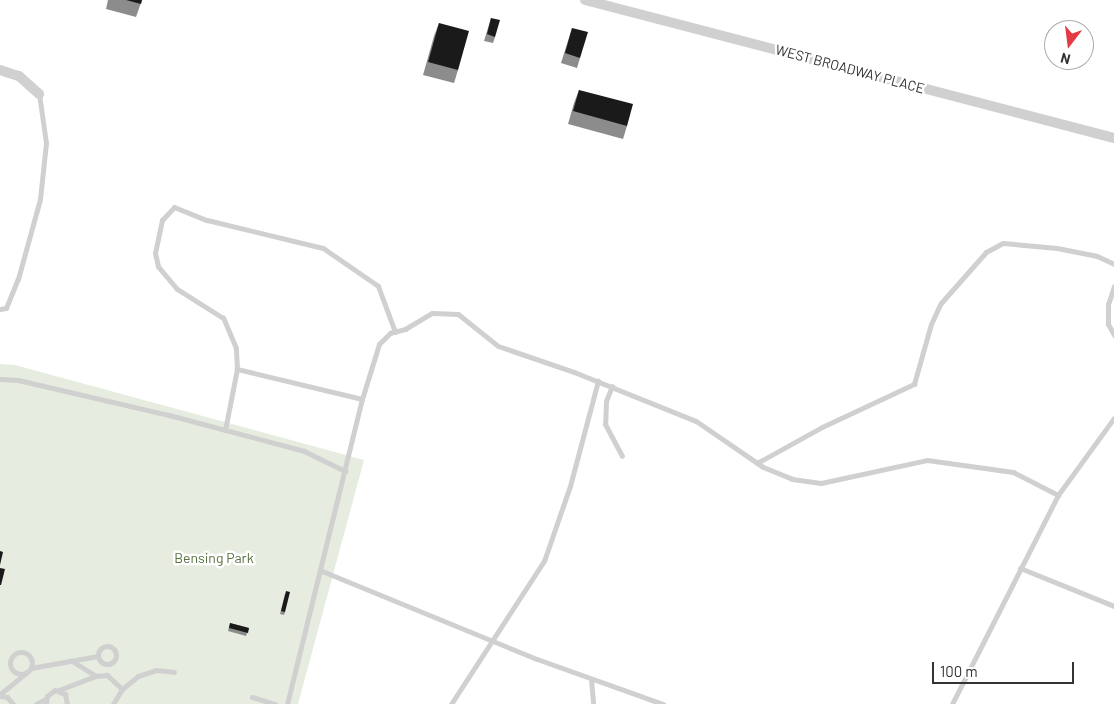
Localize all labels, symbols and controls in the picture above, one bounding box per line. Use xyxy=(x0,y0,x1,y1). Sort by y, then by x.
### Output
north arrow xyxy=(1044,20,1094,70)
street label: WEST BROADWAY PLACE xyxy=(774,41,926,97)
text: N xyxy=(1059,50,1072,68)
park label: Bensing Park xyxy=(174,550,254,566)
scale bar xyxy=(934,652,1076,684)
text: 100 m xyxy=(940,662,978,680)

